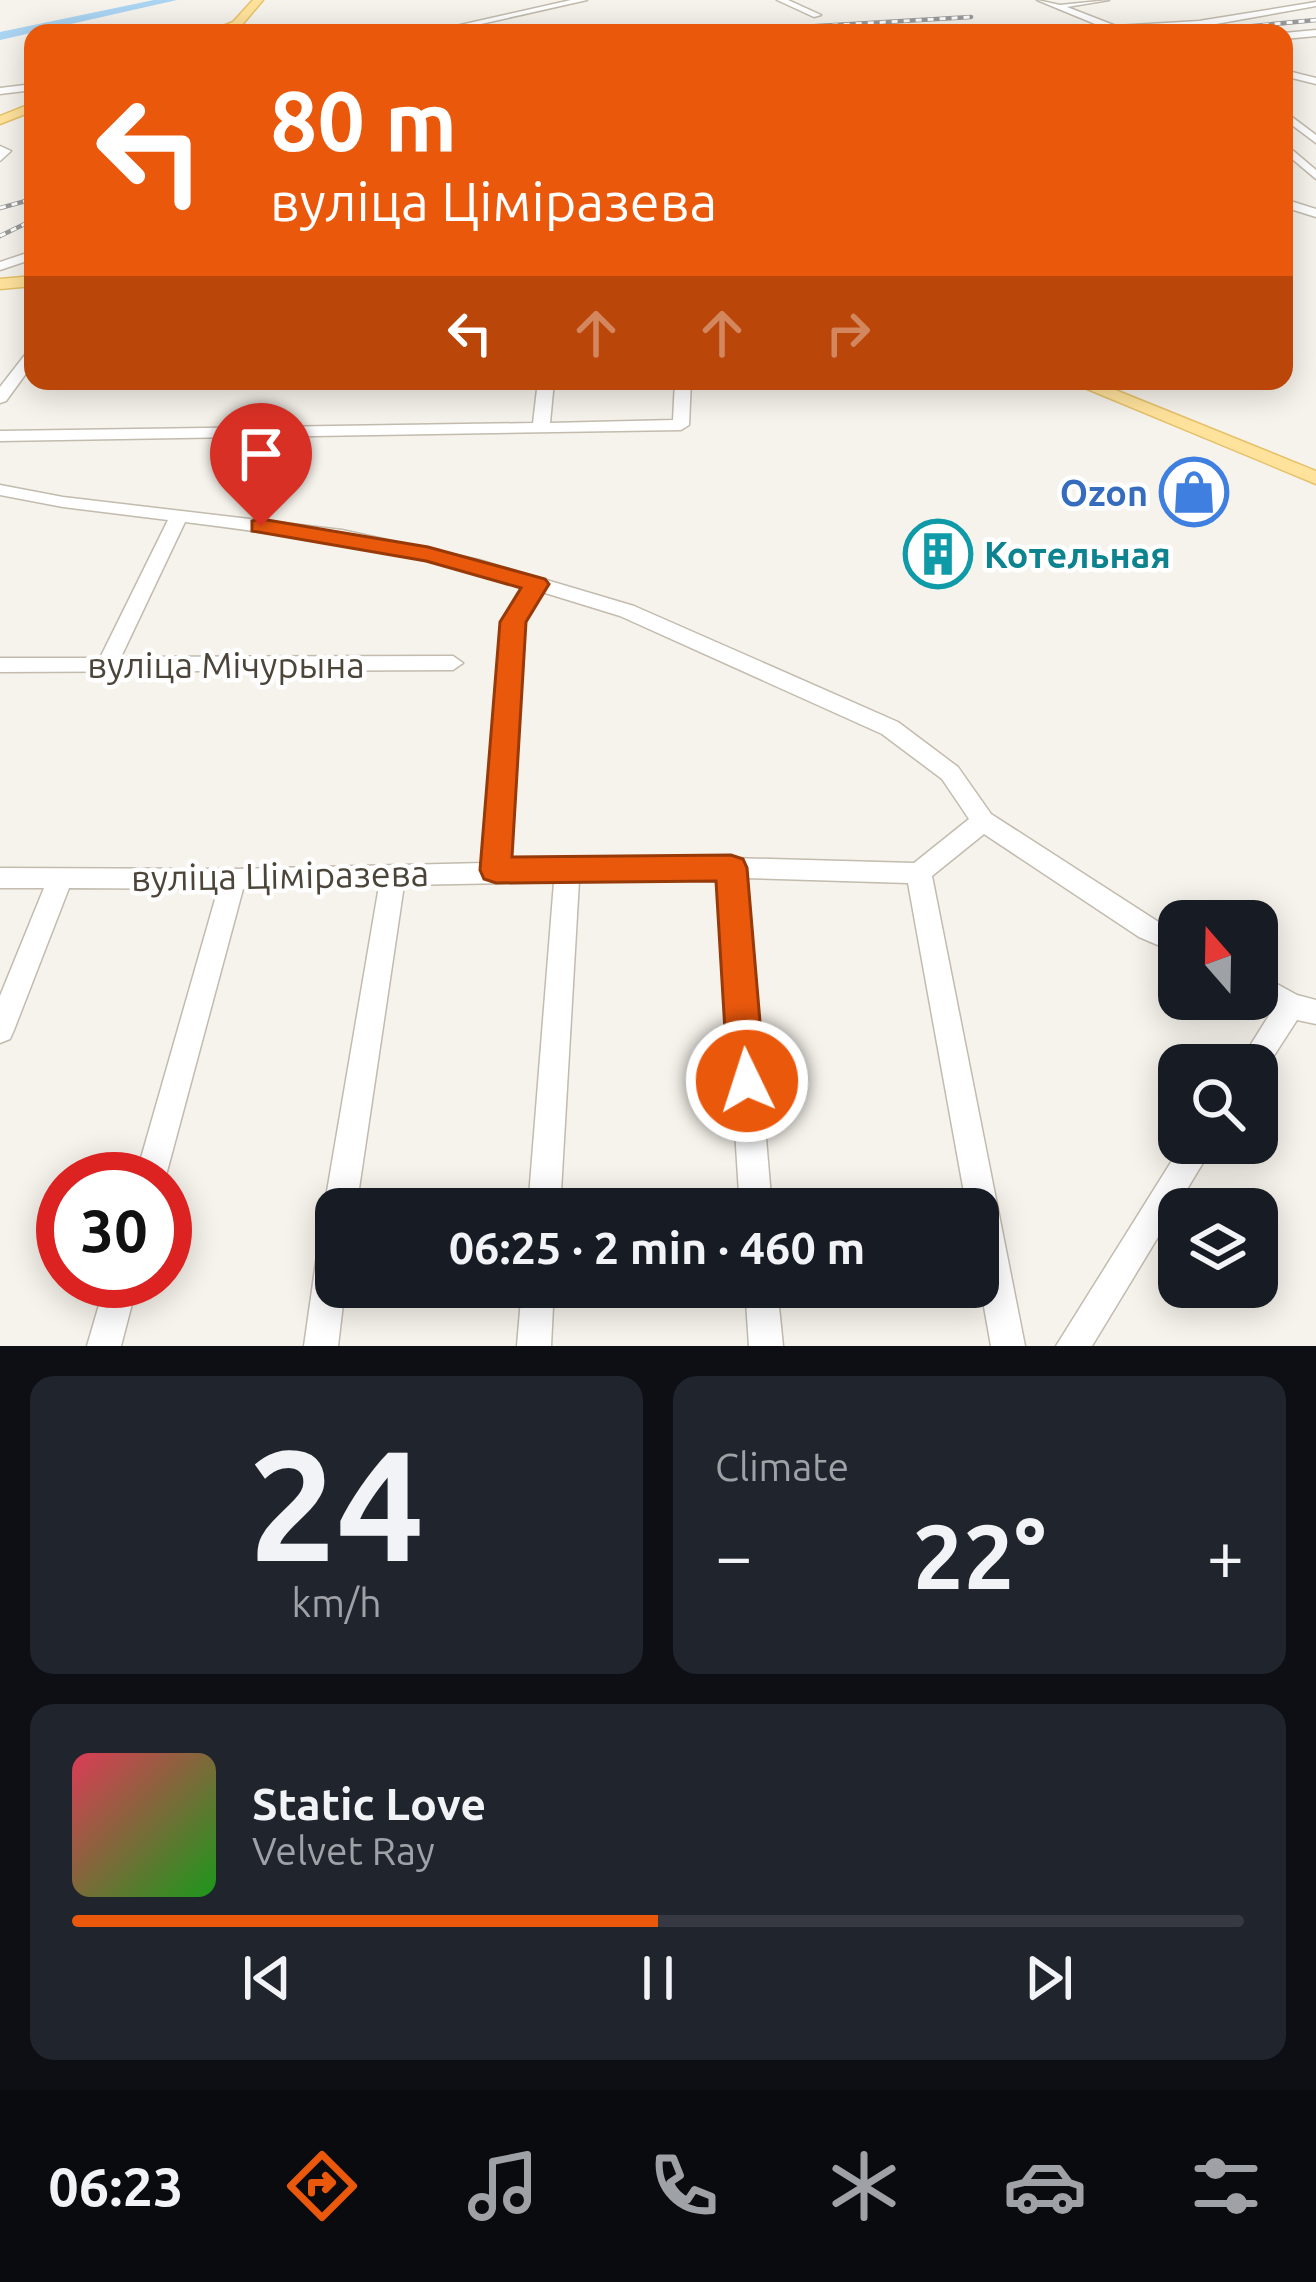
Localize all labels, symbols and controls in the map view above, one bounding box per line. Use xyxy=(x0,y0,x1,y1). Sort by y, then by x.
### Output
icon: left xyxy=(72,72,228,228)
text: 80 m xyxy=(270,73,457,167)
text: вуліца Ціміразева xyxy=(270,171,717,231)
icon: left xyxy=(437,300,503,366)
icon: ahead xyxy=(563,300,629,366)
icon: ahead xyxy=(689,300,755,366)
icon: right xyxy=(815,300,881,366)
pin xyxy=(210,403,312,526)
icon: arrive xyxy=(228,421,294,487)
shop icon: Ozon xyxy=(1159,457,1229,527)
place label: Ozon xyxy=(1060,472,1148,513)
building icon: Котельная xyxy=(903,519,973,589)
place label: Котельная xyxy=(984,534,1171,575)
street label: вуліца Мічурына xyxy=(87,644,365,685)
street label: вуліца Ціміразева xyxy=(131,852,429,898)
north arrow xyxy=(1158,900,1278,1020)
map controls xyxy=(1158,900,1278,1308)
position arrow xyxy=(684,1018,810,1144)
button: search xyxy=(1158,1044,1278,1164)
speed limit sign: 30 xyxy=(36,1152,192,1308)
button: layers xyxy=(1158,1188,1278,1308)
text: 06:25 · 2 min · 460 m xyxy=(449,1222,865,1273)
text: 24 xyxy=(249,1416,424,1590)
text: Climate xyxy=(715,1445,849,1488)
text: 22° xyxy=(913,1505,1046,1606)
text: − xyxy=(715,1518,752,1592)
text: + xyxy=(1207,1518,1244,1592)
text: km/h xyxy=(291,1581,382,1624)
text: Static Love xyxy=(252,1778,486,1829)
text: Velvet Ray xyxy=(252,1829,435,1872)
icon: previous xyxy=(234,1945,300,2011)
icon: pause xyxy=(625,1945,691,2011)
icon: next xyxy=(1016,1945,1082,2011)
icon: directions xyxy=(280,2144,364,2228)
icon: music xyxy=(461,2144,545,2228)
icon: phone xyxy=(642,2144,726,2228)
icon: climate xyxy=(822,2144,906,2228)
icon: car xyxy=(1003,2144,1087,2228)
icon: filters xyxy=(1184,2144,1268,2228)
text: 06:23 xyxy=(48,2156,183,2216)

